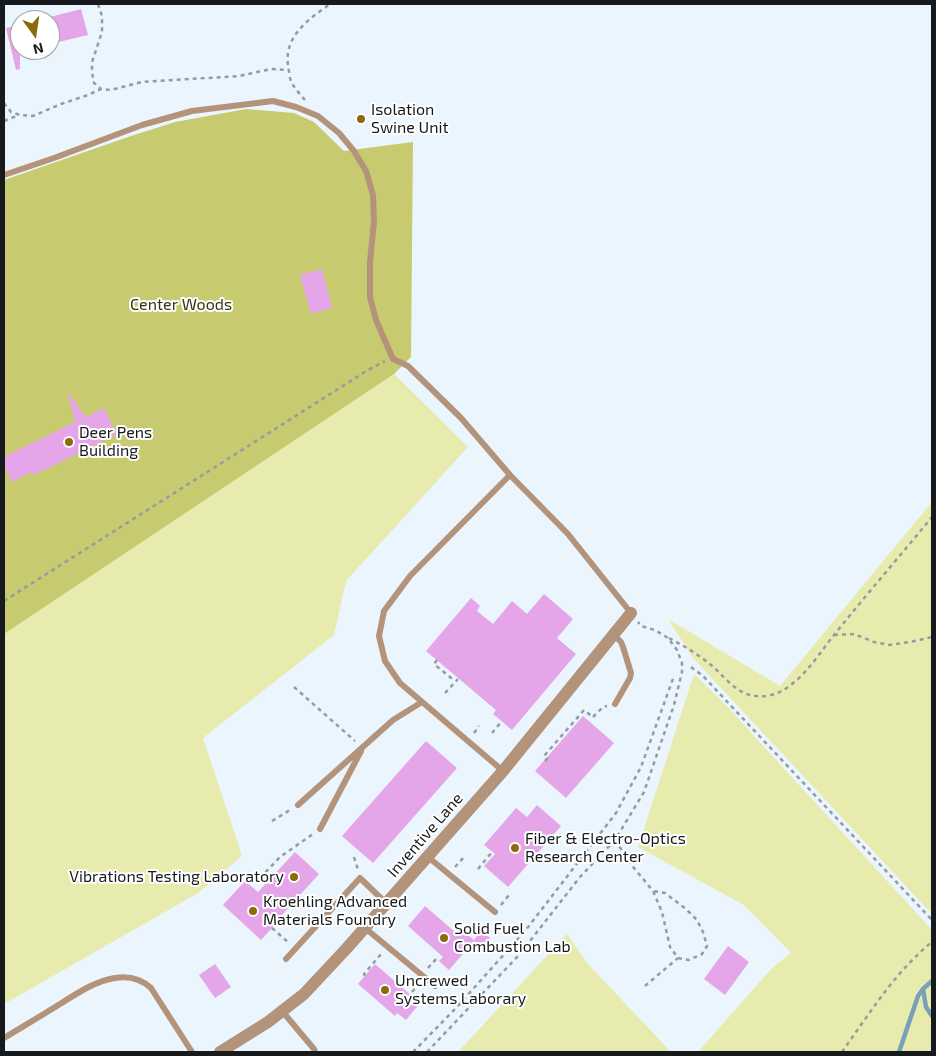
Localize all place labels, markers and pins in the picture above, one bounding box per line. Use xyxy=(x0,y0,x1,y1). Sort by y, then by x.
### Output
place label: Isolation Swine Unit xyxy=(371,100,449,138)
marker: Isolation Swine Unit xyxy=(355,113,367,125)
place label: Deer Pens Building xyxy=(79,423,152,461)
marker: Deer Pens Building xyxy=(63,436,75,448)
place label: Fiber & Electro-Optics Research Center xyxy=(525,829,686,867)
marker: Fiber & Electro-Optics Research Center xyxy=(509,842,521,854)
place label: Vibrations Testing Laboratory xyxy=(69,867,284,887)
marker: Vibrations Testing Laboratory xyxy=(288,871,300,883)
place label: Kroehling Advanced Materials Foundry xyxy=(263,892,407,930)
marker: Kroehling Advanced Materials Foundry xyxy=(247,905,259,917)
place label: Solid Fuel Combustion Lab xyxy=(454,919,571,957)
marker: Solid Fuel Combustion Lab xyxy=(438,932,450,944)
place label: Uncrewed Systems Laborary xyxy=(395,971,526,1009)
marker: Uncrewed Systems Laborary xyxy=(379,984,391,996)

